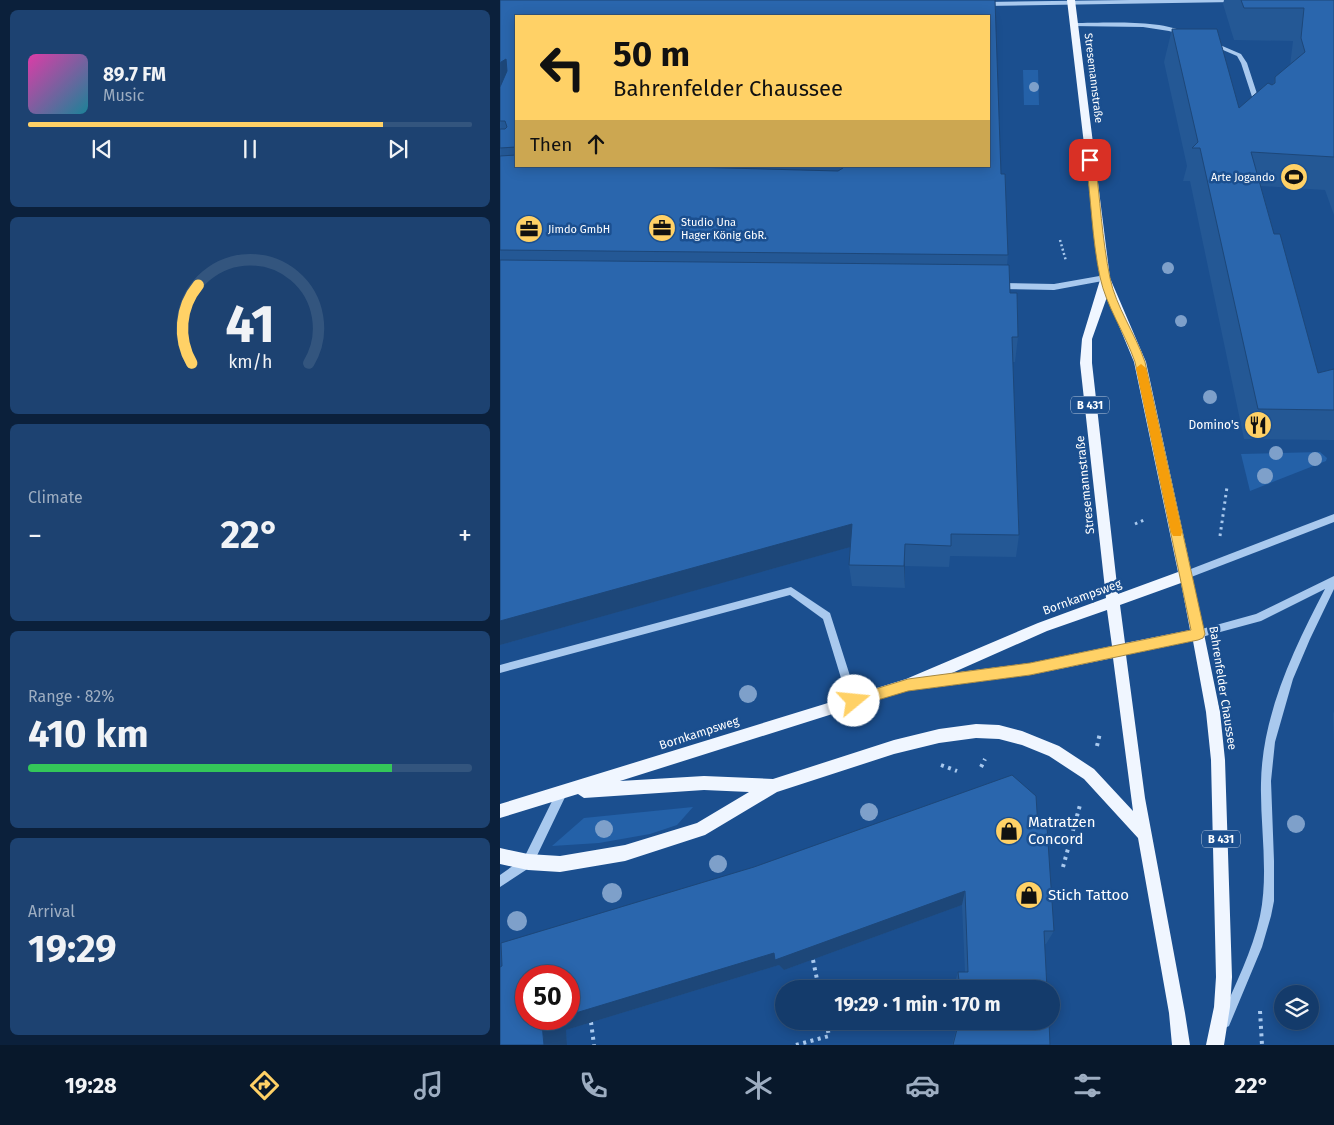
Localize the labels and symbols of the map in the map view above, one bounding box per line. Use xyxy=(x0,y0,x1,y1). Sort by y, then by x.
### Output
street label: Stresemannstraße xyxy=(1082,32,1105,124)
pin xyxy=(1069,139,1111,181)
sports icon: Arte Jogando xyxy=(1279,162,1309,192)
place label: Arte Jogando xyxy=(1211,171,1275,184)
office icon: Studio Una Hager König GbR. xyxy=(647,213,677,243)
office icon: Jimdo GmbH xyxy=(514,214,544,244)
place label: Studio Una Hager König GbR. xyxy=(681,216,767,242)
place label: Jimdo GmbH xyxy=(548,223,610,236)
road number: B 431 xyxy=(1071,396,1109,414)
restaurant icon: Domino's xyxy=(1243,410,1273,440)
place label: Domino's xyxy=(1189,418,1239,432)
street label: Stresemannstraße xyxy=(1073,435,1097,535)
street label: Bornkampsweg xyxy=(1041,576,1124,618)
street label: Bahrenfelder Chaussee xyxy=(1206,625,1240,751)
position arrow xyxy=(827,674,879,726)
street label: Bornkampsweg xyxy=(657,713,741,752)
place label: Matratzen Concord xyxy=(1028,813,1096,848)
shop icon: Matratzen Concord xyxy=(994,816,1024,846)
road number: B 431 xyxy=(1202,831,1240,848)
shop icon: Stich Tattoo xyxy=(1014,880,1044,910)
place label: Stich Tattoo xyxy=(1048,886,1129,904)
speed limit sign: 50 xyxy=(515,965,580,1030)

